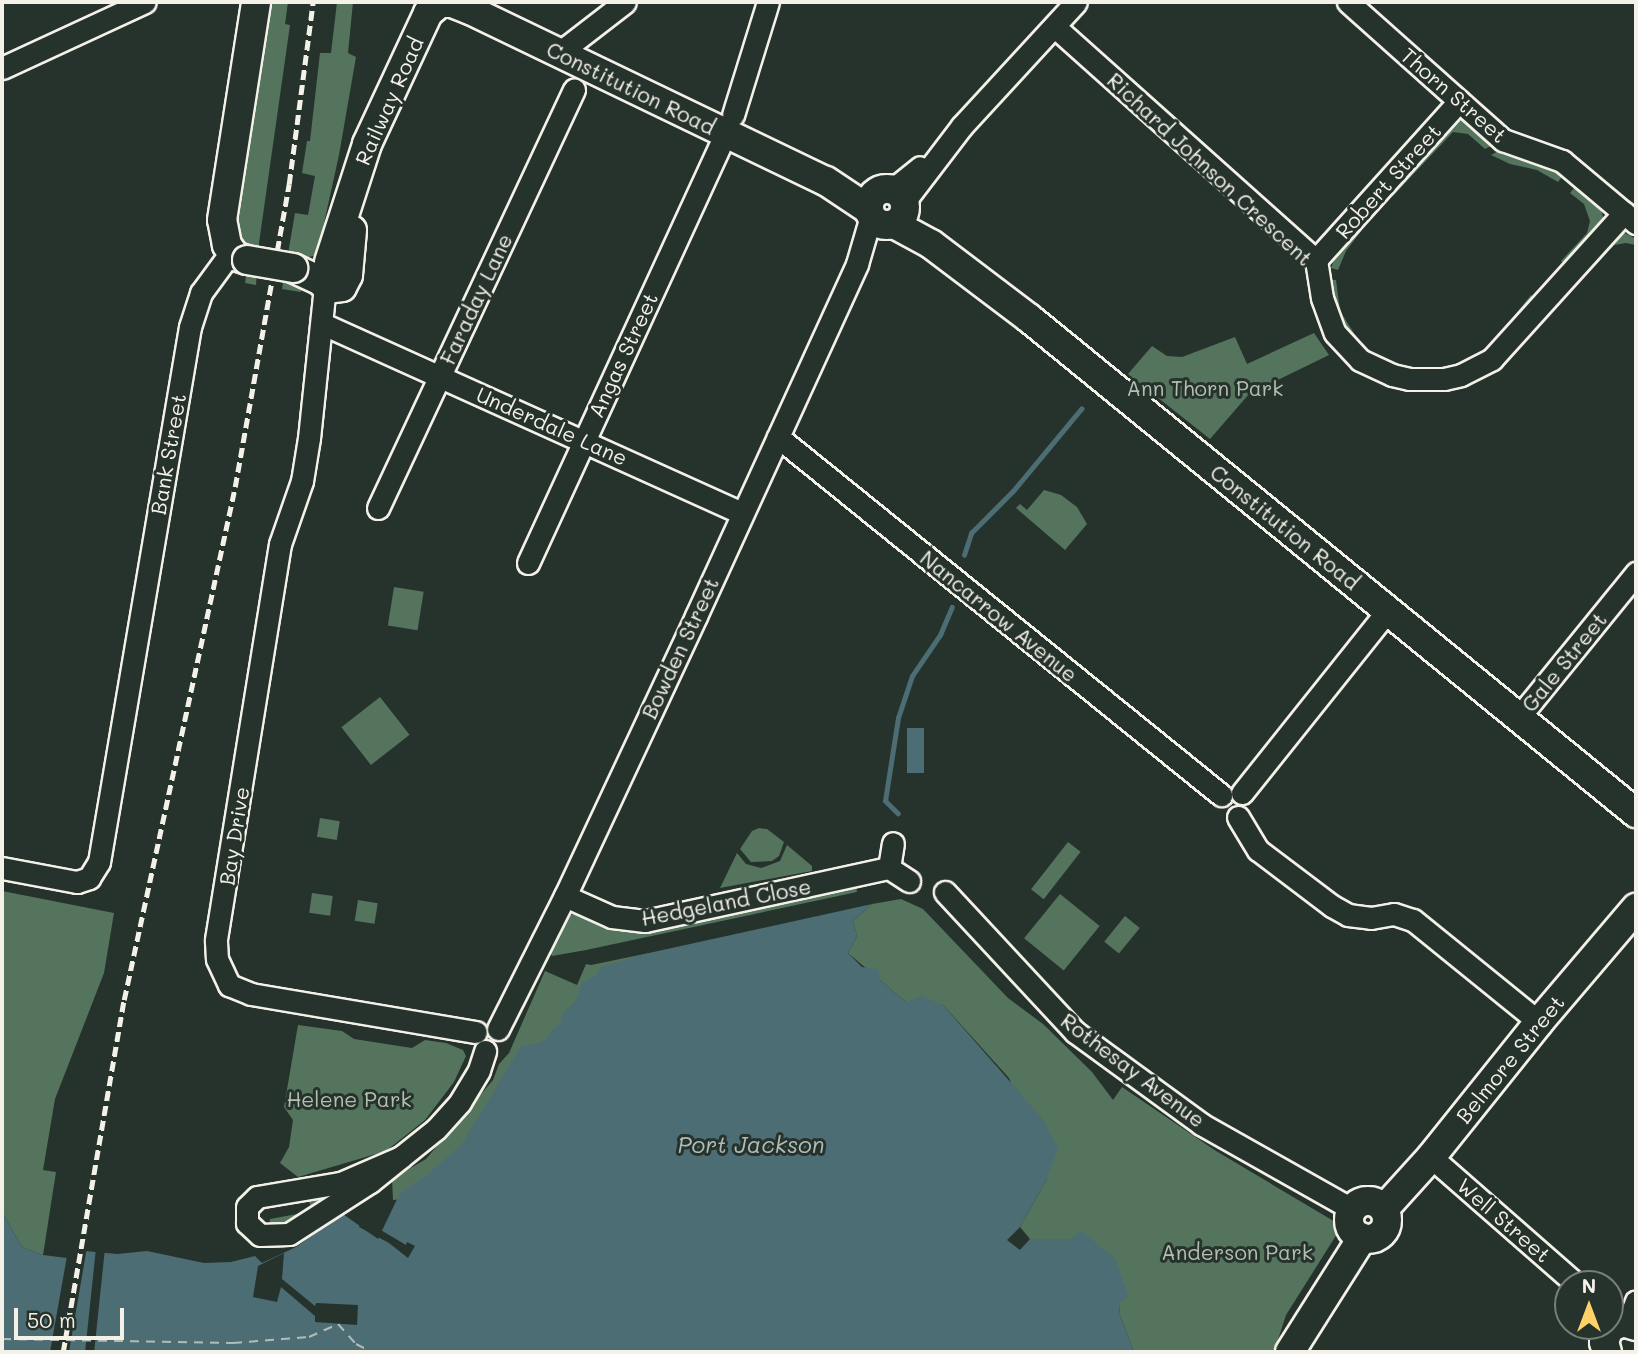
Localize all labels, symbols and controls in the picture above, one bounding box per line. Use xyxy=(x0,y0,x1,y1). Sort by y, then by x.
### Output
street label: Railway Road xyxy=(350,33,428,169)
street label: Constitution Road xyxy=(543,36,719,140)
street label: Thorn Street xyxy=(1396,42,1512,148)
street label: Richard Johnson Crescent xyxy=(1102,67,1318,271)
street label: Robert Street xyxy=(1330,118,1446,244)
street label: Faraday Lane xyxy=(435,230,517,368)
street label: Angas Street xyxy=(583,288,663,422)
park label: Ann Thorn Park xyxy=(1126,375,1284,401)
street label: Underdale Lane xyxy=(473,381,631,471)
street label: Bank Street xyxy=(145,392,191,516)
street label: Constitution Road xyxy=(1205,459,1365,595)
street label: Nancarrow Avenue xyxy=(915,545,1083,687)
street label: Bowden Street xyxy=(636,573,724,723)
street label: Gale Street xyxy=(1516,607,1612,717)
street label: Bay Drive xyxy=(214,785,254,887)
street label: Hedgeland Close xyxy=(639,873,813,931)
street label: Belmore Street xyxy=(1451,990,1569,1128)
street label: Rothesay Avenue xyxy=(1056,1008,1210,1132)
park label: Helene Park xyxy=(286,1086,412,1112)
water label: Port Jackson xyxy=(678,1130,824,1158)
street label: Well Street xyxy=(1452,1173,1556,1267)
park label: Anderson Park xyxy=(1161,1239,1313,1265)
north arrow xyxy=(1554,1270,1624,1340)
text: N xyxy=(1582,1273,1596,1298)
scale bar xyxy=(18,1294,128,1338)
text: 50 m xyxy=(27,1306,76,1333)

